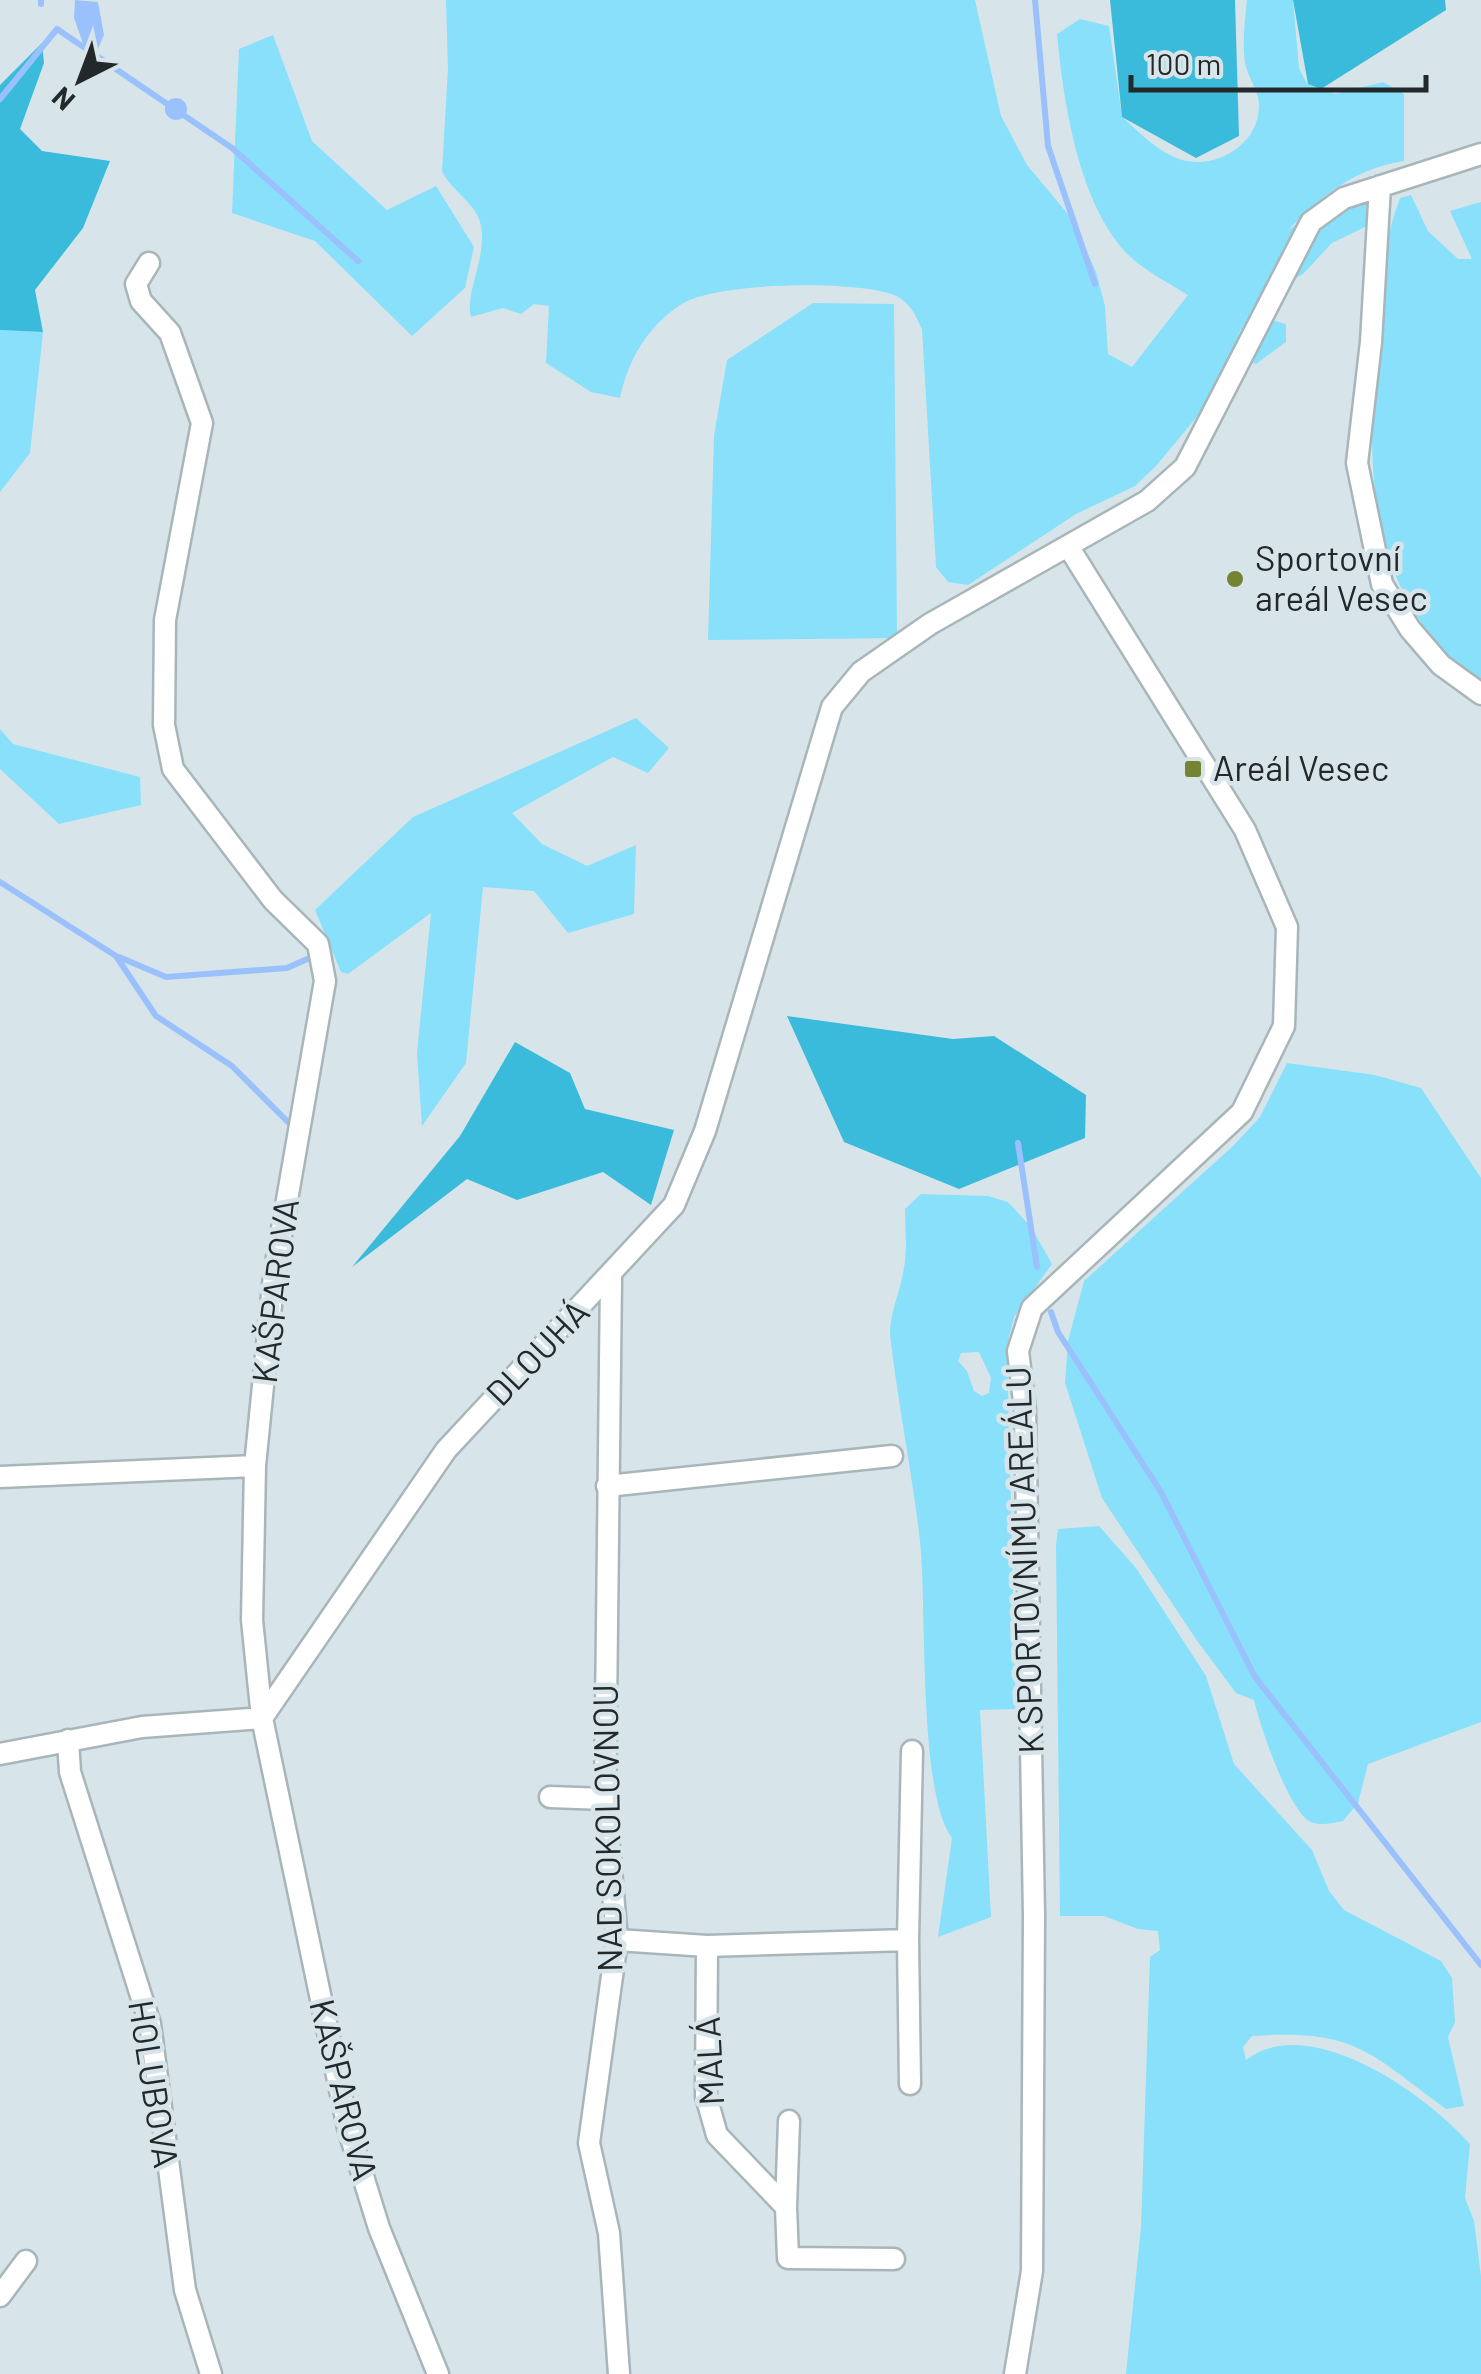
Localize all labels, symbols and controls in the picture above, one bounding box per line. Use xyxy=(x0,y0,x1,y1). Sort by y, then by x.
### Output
north arrow xyxy=(30,30,130,130)
scale bar xyxy=(1131,30,1426,92)
text: 100 m xyxy=(1146,45,1221,81)
text: N xyxy=(44,80,81,118)
place label: Sportovní areál Vesec xyxy=(1255,536,1428,618)
marker: Sportovní areál Vesec xyxy=(1224,568,1246,590)
place label: Areál Vesec xyxy=(1213,746,1389,788)
marker: Areál Vesec xyxy=(1182,758,1204,780)
street label: KAŠPAROVA xyxy=(242,1196,306,1385)
street label: DLOUHÁ xyxy=(476,1290,597,1413)
street label: K SPORTOVNÍMU AREÁLU xyxy=(995,1366,1051,1755)
street label: NAD SOKOLOVNOU xyxy=(582,1684,630,1972)
street label: KAŠPAROVA xyxy=(302,1994,388,2185)
street label: HOLUBOVA xyxy=(121,1997,189,2171)
street label: MALÁ xyxy=(685,2016,731,2107)

